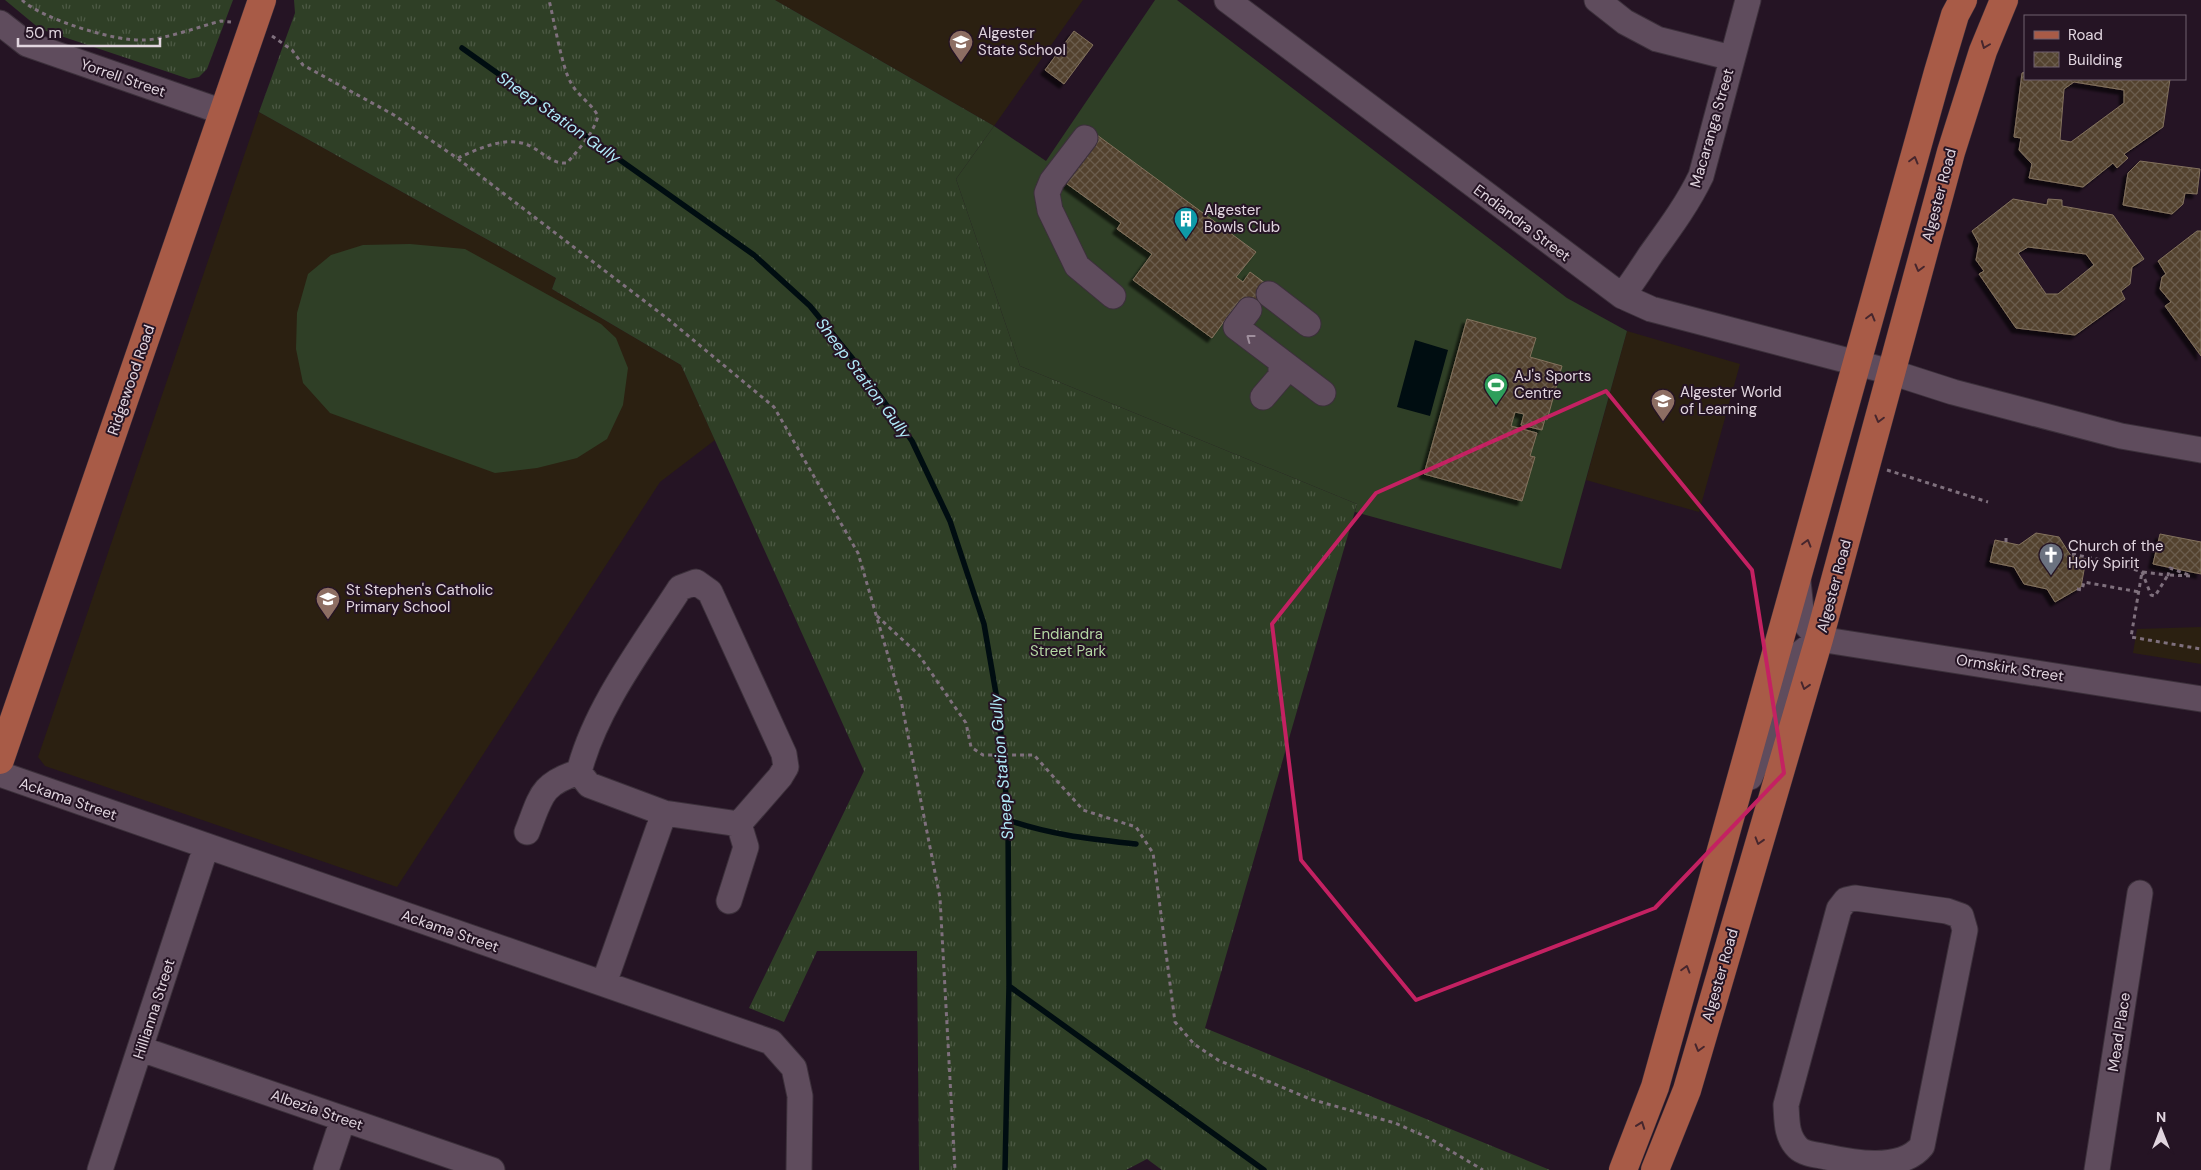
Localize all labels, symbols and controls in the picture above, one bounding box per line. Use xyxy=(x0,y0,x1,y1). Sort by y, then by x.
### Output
scale bar xyxy=(18,15,160,47)
legend xyxy=(2024,15,2186,80)
text: 50 m xyxy=(25,23,62,43)
place label: Algester State School xyxy=(978,23,1066,60)
text: Road xyxy=(2068,25,2103,45)
school or university icon: Algester State School xyxy=(948,29,974,63)
one-way arrow xyxy=(1981,40,1991,49)
text: Building xyxy=(2068,50,2123,70)
street label: Yorrell Street xyxy=(78,54,168,102)
street label: Macaranga Street xyxy=(1685,66,1739,190)
water label: Sheep Station Gully xyxy=(493,67,626,169)
street label: Algester Road xyxy=(1917,146,1961,244)
one-way arrow xyxy=(1908,157,1918,165)
street label: Endiandra Street xyxy=(1469,180,1575,266)
place label: Algester Bowls Club xyxy=(1204,200,1280,237)
building icon: Algester Bowls Club xyxy=(1173,206,1199,240)
one-way arrow xyxy=(1915,263,1925,271)
water label: Sheep Station Gully xyxy=(811,314,917,444)
one-way arrow xyxy=(1865,314,1875,322)
street label: Ridgewood Road xyxy=(103,322,159,438)
one-way arrow xyxy=(1247,335,1256,343)
place label: AJ's Sports Centre xyxy=(1514,366,1591,403)
sports icon: AJ's Sports Centre xyxy=(1483,372,1509,406)
place label: Algester World of Learning xyxy=(1680,382,1782,419)
school or university icon: Algester World of Learning xyxy=(1650,388,1676,422)
one-way arrow xyxy=(1874,415,1884,423)
place label: Church of the Holy Spirit xyxy=(2068,536,2163,573)
street label: Algester Road xyxy=(1812,537,1856,635)
one-way arrow xyxy=(1801,540,1811,548)
church icon: Church of the Holy Spirit xyxy=(2038,542,2064,576)
place label: St Stephen's Catholic Primary School xyxy=(346,580,493,617)
school or university icon: St Stephen's Catholic Primary School xyxy=(315,586,341,620)
park label: Endiandra Street Park xyxy=(1030,624,1106,661)
street label: Ormskirk Street xyxy=(1955,650,2065,686)
one-way arrow xyxy=(1801,681,1811,689)
water label: Sheep Station Gully xyxy=(985,692,1018,841)
street label: Ackama Street xyxy=(17,773,120,825)
one-way arrow xyxy=(1754,837,1764,845)
street label: Ackama Street xyxy=(399,905,502,957)
street label: Algester Road xyxy=(1697,926,1743,1024)
street label: Hillianna Street xyxy=(128,956,180,1062)
one-way arrow xyxy=(1681,965,1691,973)
street label: Mead Place xyxy=(2103,991,2135,1073)
one-way arrow xyxy=(1694,1043,1704,1051)
street label: Albezia Street xyxy=(268,1085,366,1135)
north arrow xyxy=(2136,1105,2186,1155)
text: N xyxy=(2156,1108,2166,1126)
one-way arrow xyxy=(1635,1121,1645,1129)

